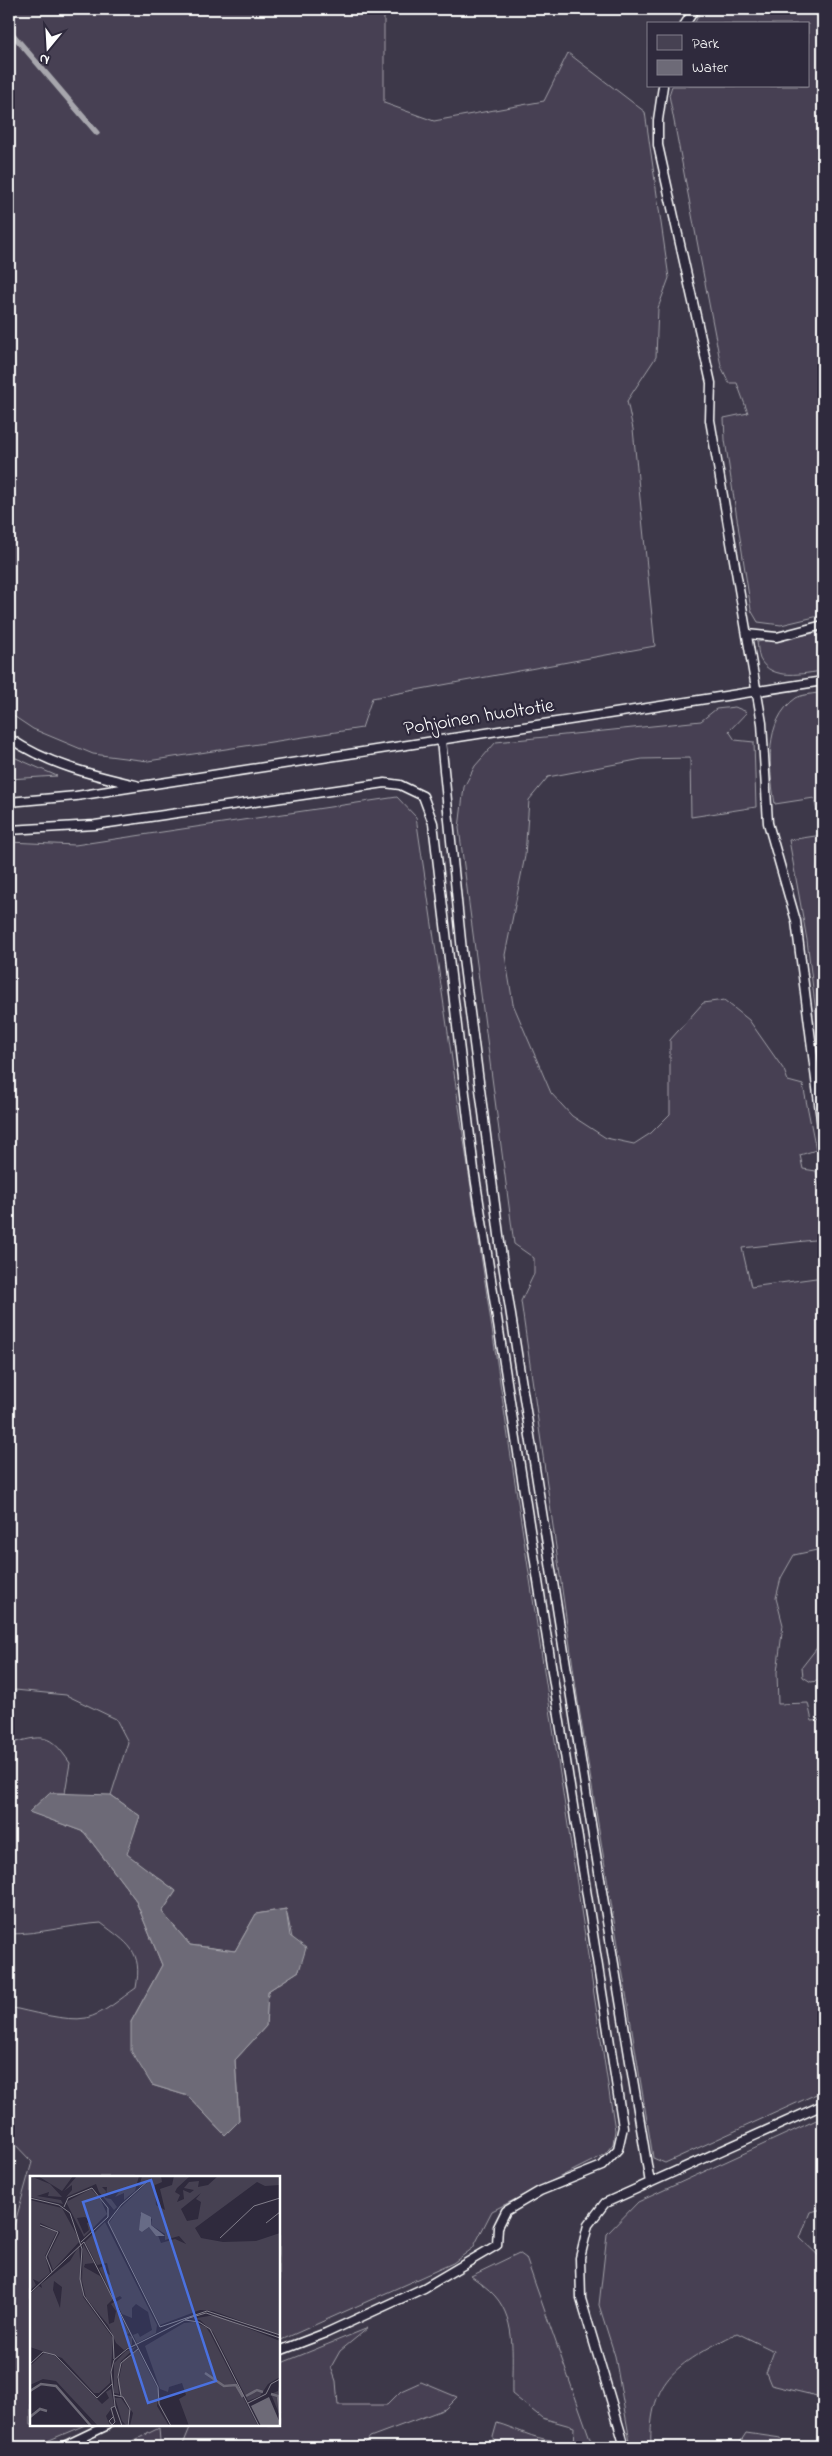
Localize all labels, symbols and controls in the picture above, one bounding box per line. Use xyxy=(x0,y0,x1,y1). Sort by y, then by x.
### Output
north arrow xyxy=(22,22,72,72)
legend xyxy=(647,22,810,88)
text: Park xyxy=(692,33,720,55)
text: N xyxy=(37,47,52,70)
text: Water xyxy=(692,57,728,79)
street label: Pohjoinen huoltotie xyxy=(402,692,556,744)
inset map xyxy=(30,2176,280,2426)

